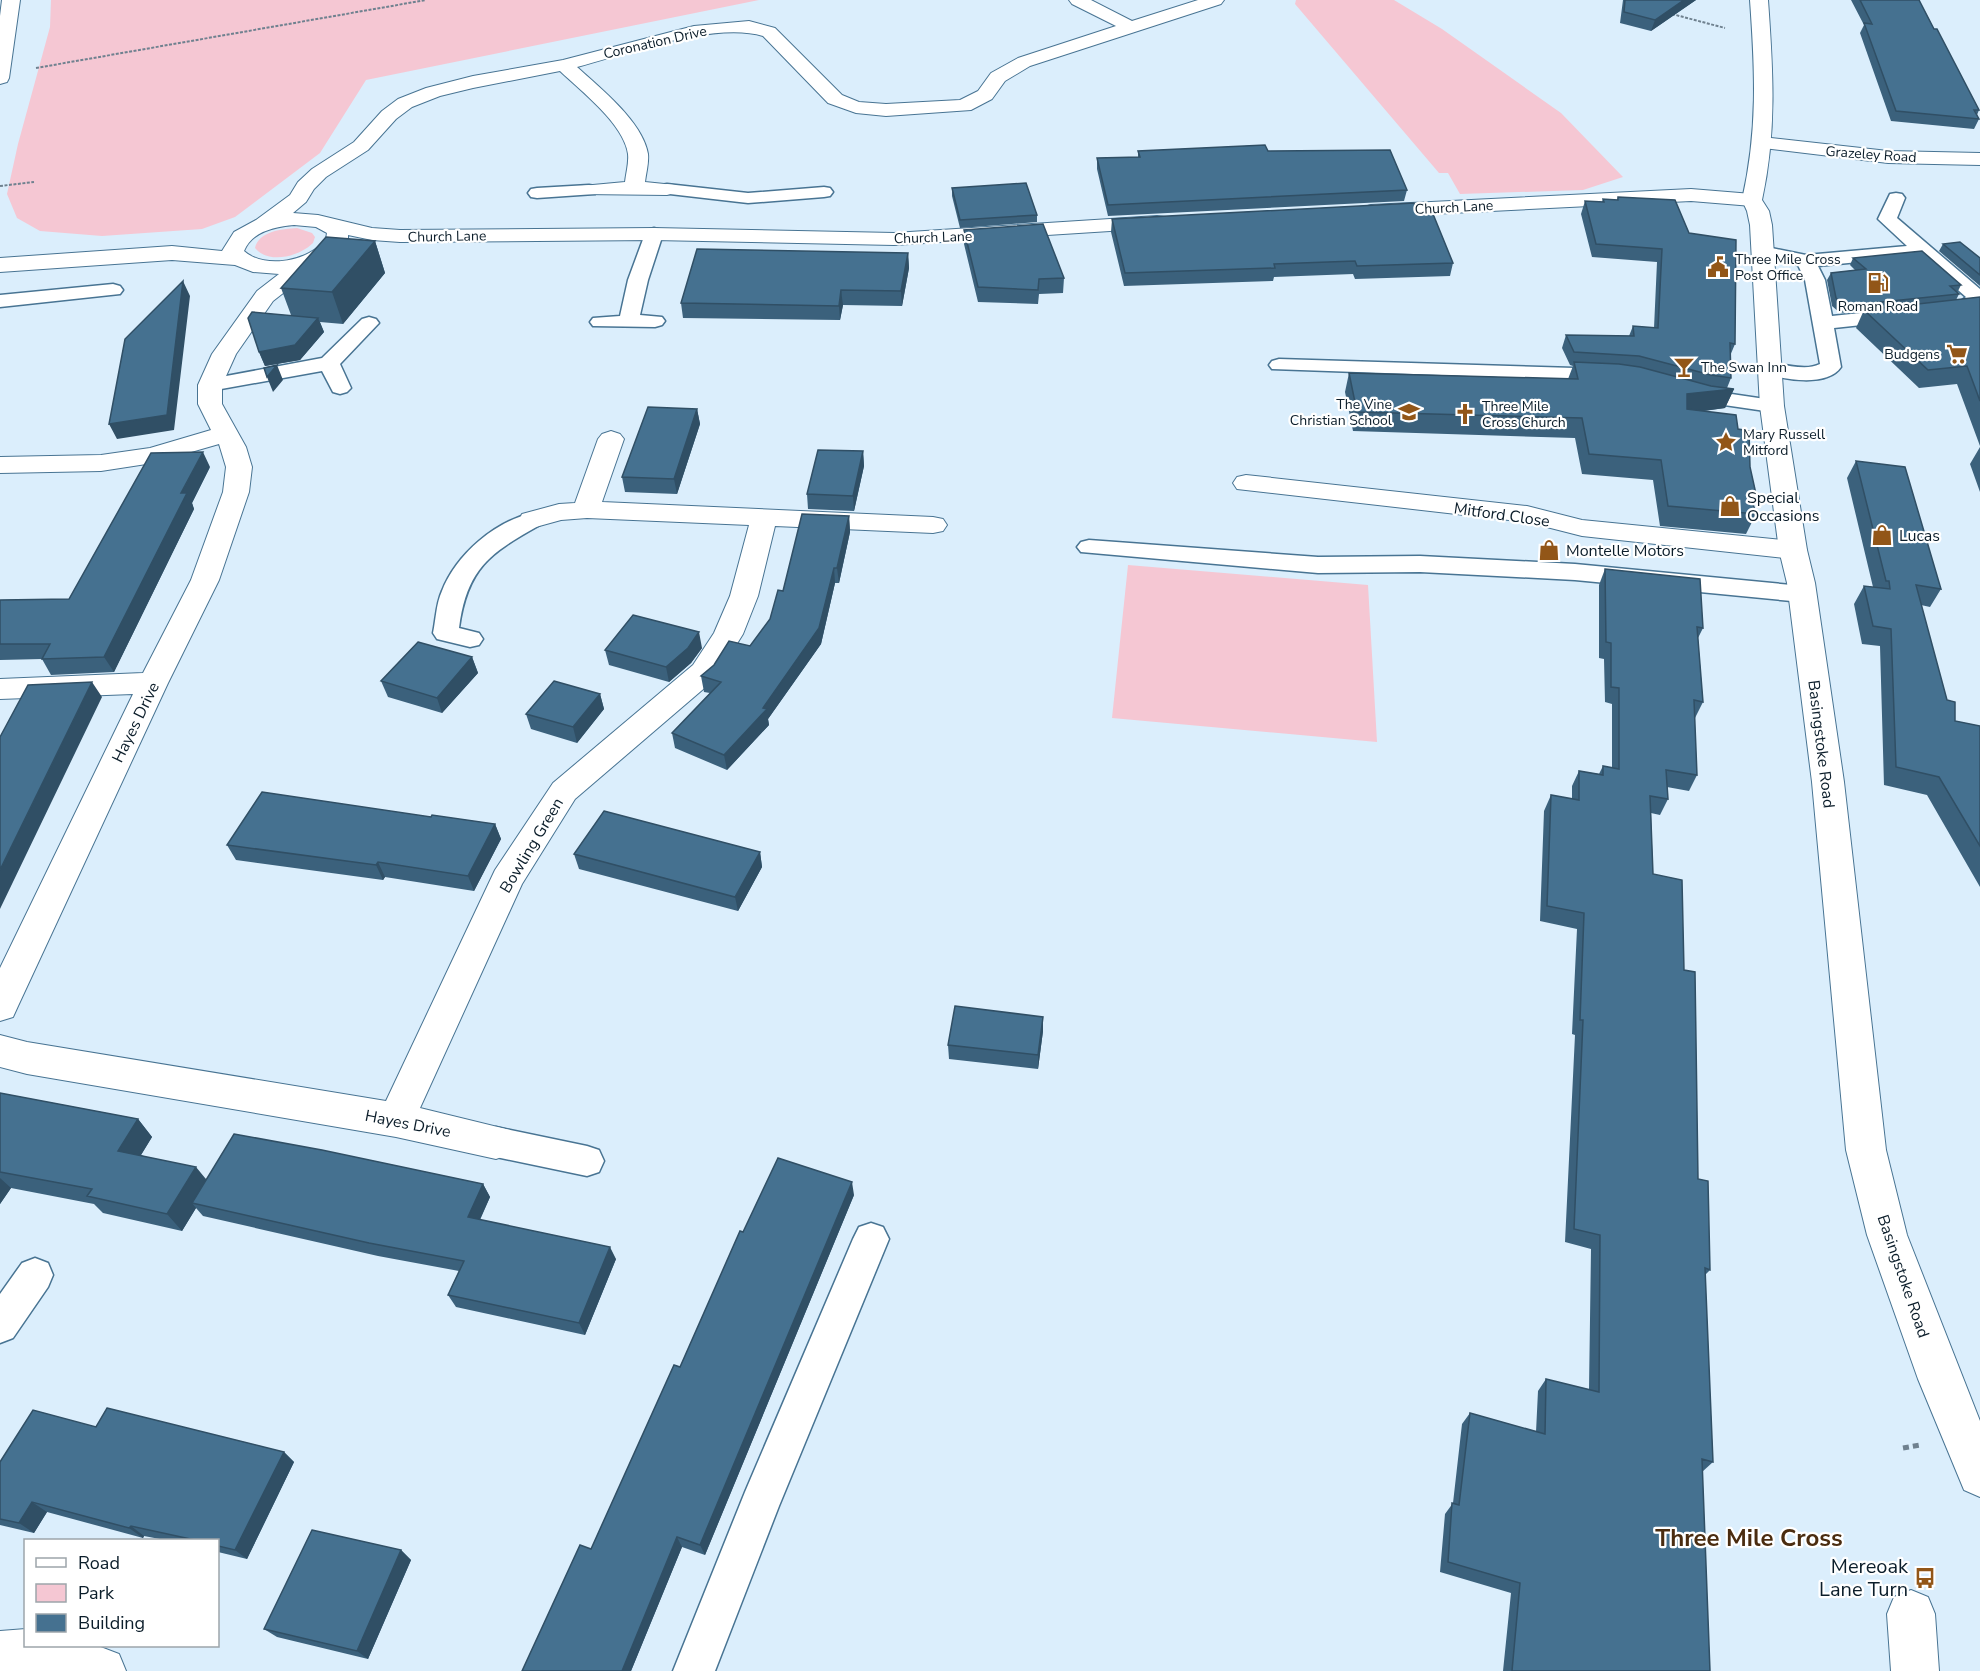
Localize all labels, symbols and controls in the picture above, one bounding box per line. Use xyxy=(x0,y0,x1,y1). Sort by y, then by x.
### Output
street label: Coronation Drive xyxy=(602,21,709,64)
street label: Grazeley Road xyxy=(1825,142,1917,167)
street label: Church Lane xyxy=(1414,196,1494,219)
street label: Church Lane xyxy=(408,226,486,247)
street label: Church Lane xyxy=(893,227,973,248)
place label: Three Mile Cross Post Office xyxy=(1735,250,1841,285)
public building icon: Three Mile Cross Post Office xyxy=(1706,255,1730,279)
fuel station icon: Roman Road xyxy=(1866,271,1890,295)
place label: Roman Road xyxy=(1838,297,1918,316)
supermarket icon: Budgens xyxy=(1945,342,1969,366)
place label: Budgens xyxy=(1884,345,1940,364)
bar icon: The Swan Inn xyxy=(1672,355,1696,379)
place label: The Swan Inn xyxy=(1701,358,1787,377)
place label: The Vine Christian School xyxy=(1290,395,1393,430)
place label: Three Mile Cross Church xyxy=(1482,397,1566,432)
school or university icon: The Vine Christian School xyxy=(1397,400,1421,424)
church icon: Three Mile Cross Church xyxy=(1453,402,1477,426)
place label: Mary Russell Mitford xyxy=(1743,425,1826,460)
place icon: Mary Russell Mitford xyxy=(1714,430,1738,454)
place label: Special Occasions xyxy=(1747,487,1819,527)
shop icon: Special Occasions xyxy=(1718,494,1742,518)
street label: Mitford Close xyxy=(1452,497,1551,533)
shop icon: Lucas xyxy=(1870,523,1894,547)
place label: Lucas xyxy=(1899,525,1940,547)
shop icon: Montelle Motors xyxy=(1537,538,1561,562)
place label: Montelle Motors xyxy=(1566,540,1684,562)
street label: Hayes Drive xyxy=(107,679,165,766)
street label: Basingstoke Road xyxy=(1802,679,1840,809)
street label: Bowling Green xyxy=(495,794,569,897)
street label: Hayes Drive xyxy=(363,1105,453,1143)
street label: Basingstoke Road xyxy=(1872,1212,1934,1341)
district label: Three Mile Cross xyxy=(1655,1522,1843,1554)
legend xyxy=(24,1539,219,1647)
text: Road xyxy=(78,1551,120,1575)
place label: Mereoak Lane Turn xyxy=(1819,1553,1909,1603)
bus stop icon: Mereoak Lane Turn xyxy=(1913,1566,1937,1590)
text: Park xyxy=(78,1581,115,1605)
text: Building xyxy=(78,1611,145,1635)

